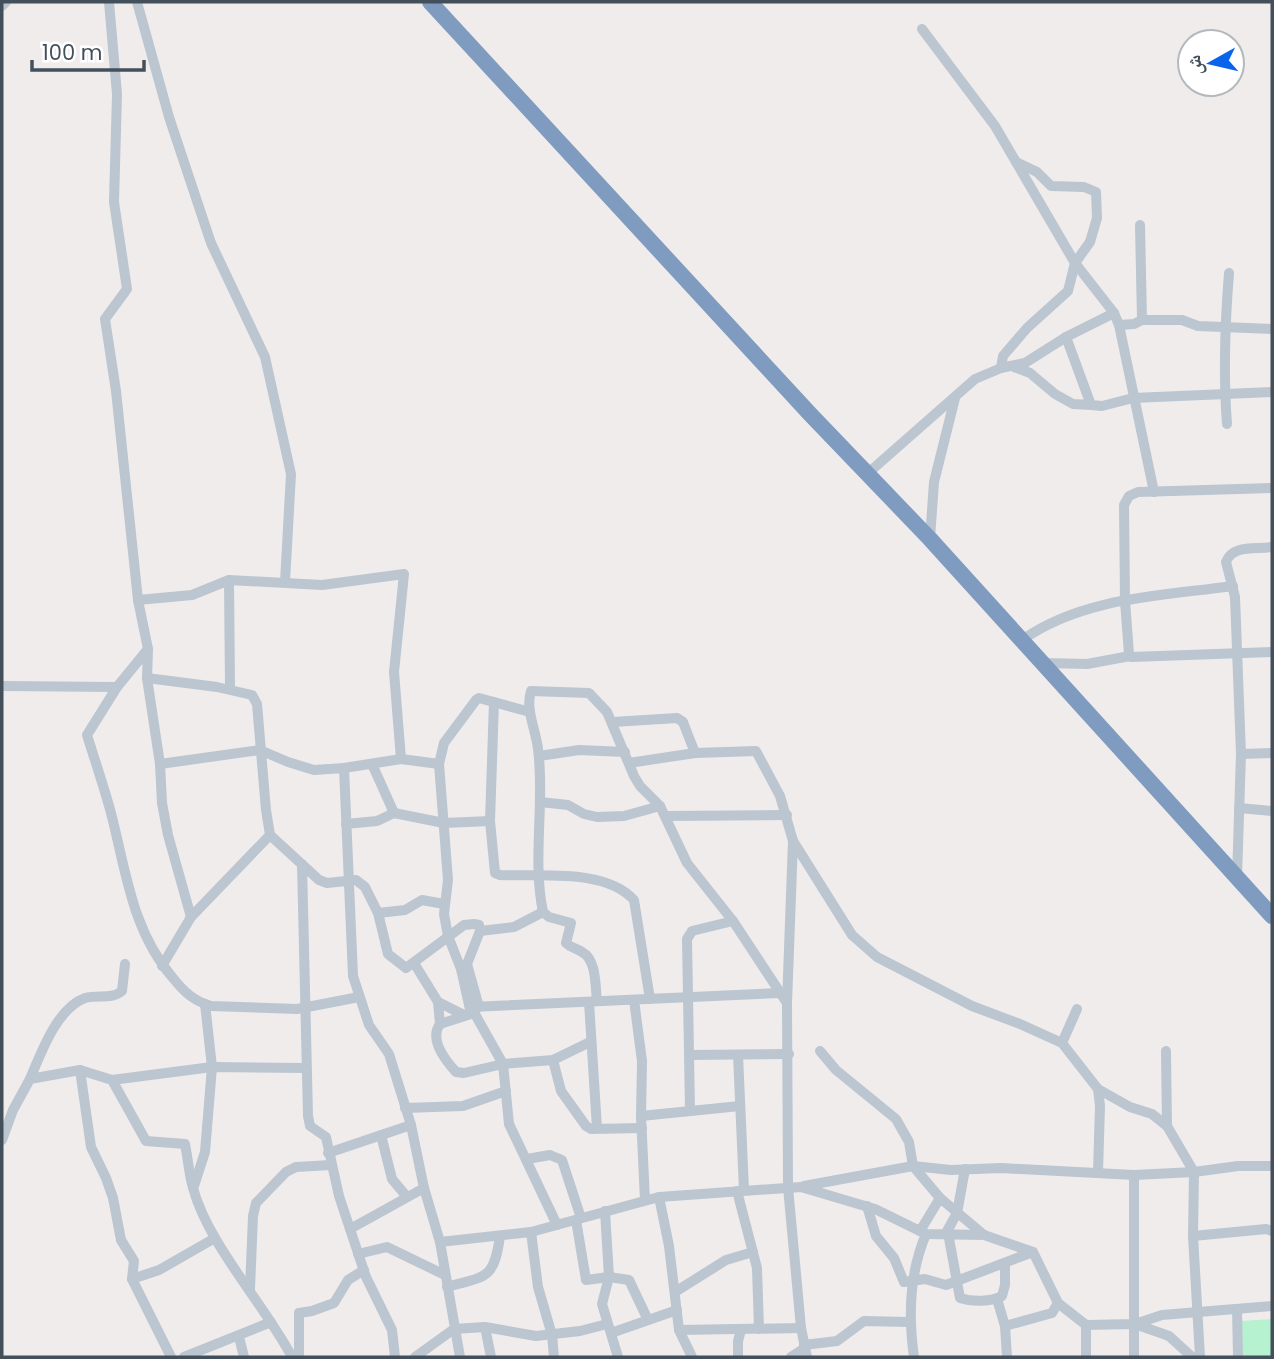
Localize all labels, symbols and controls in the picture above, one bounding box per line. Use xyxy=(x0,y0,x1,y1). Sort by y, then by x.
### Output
scale bar xyxy=(32,28,144,72)
north arrow xyxy=(1176,28,1246,98)
text: 100 m xyxy=(42,38,102,67)
text: ش xyxy=(1180,53,1209,77)

